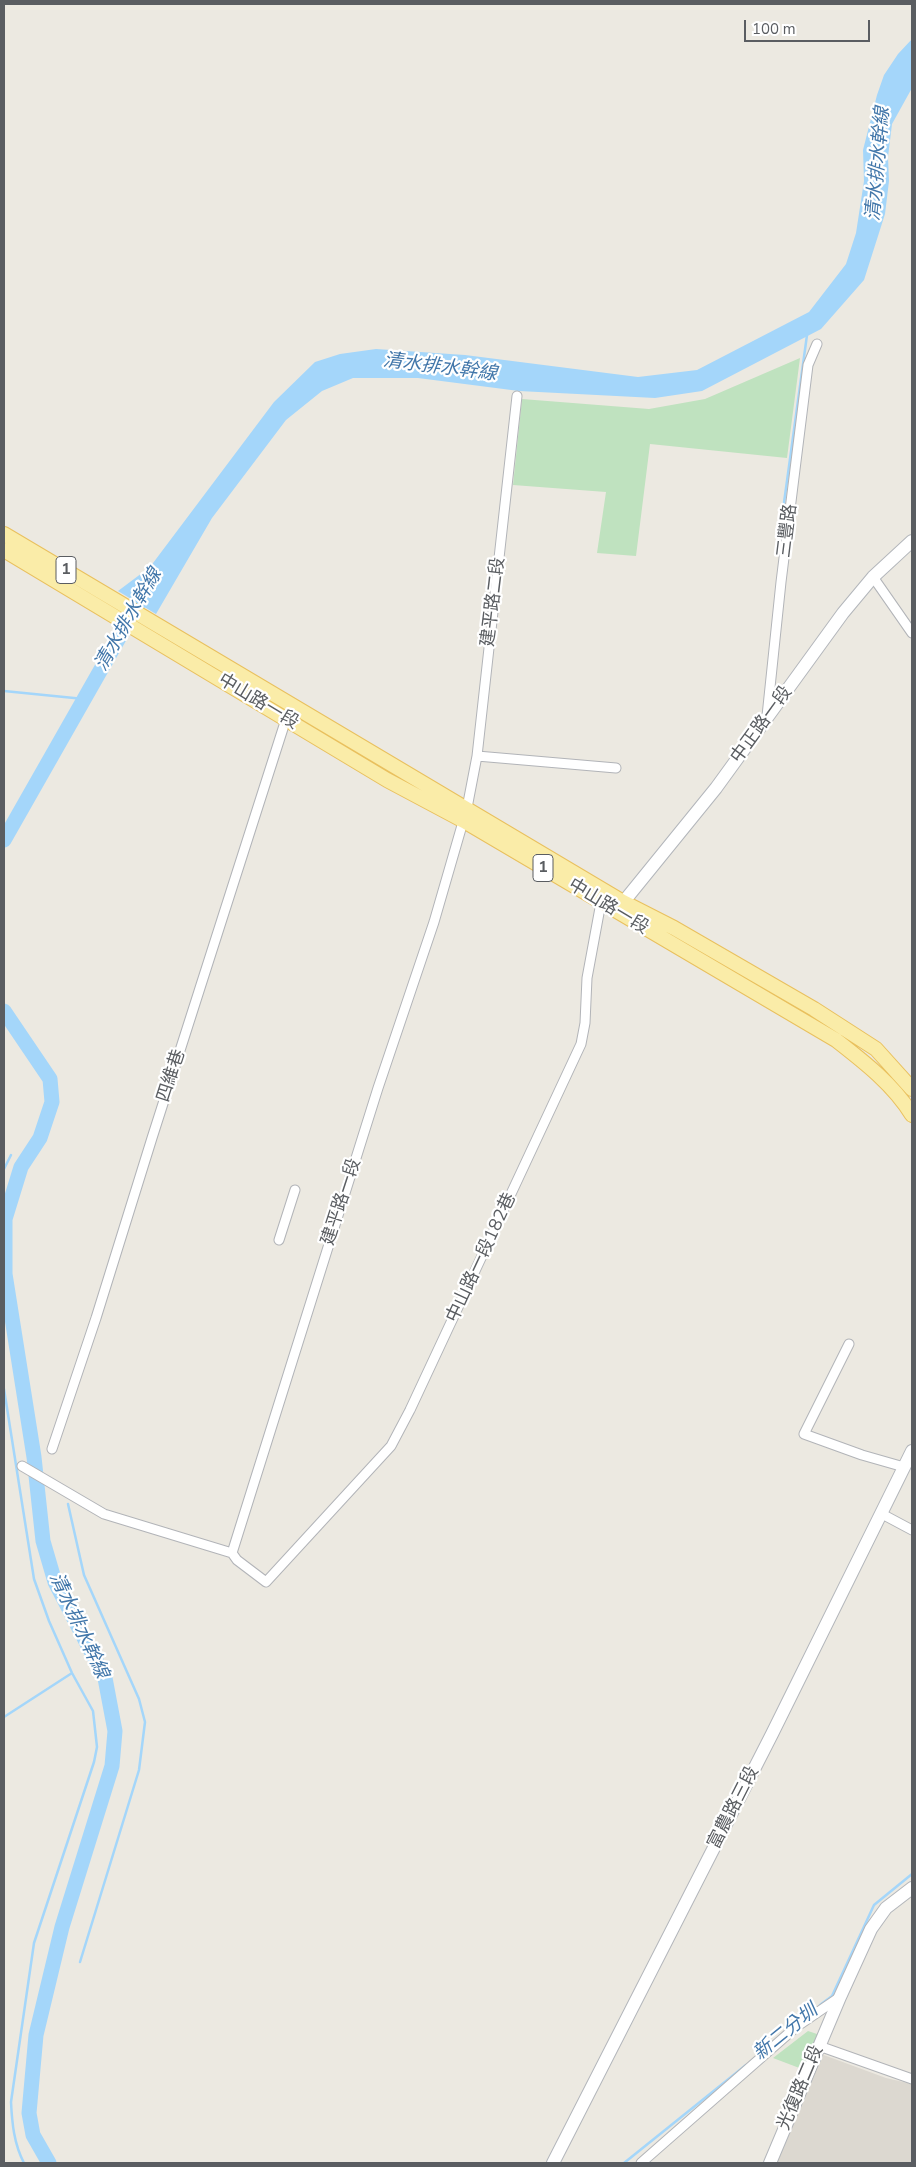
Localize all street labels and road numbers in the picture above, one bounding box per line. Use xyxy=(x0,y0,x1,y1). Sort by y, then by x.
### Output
street label: 三豐路 xyxy=(774,503,802,559)
road number: 1 xyxy=(56,556,76,584)
street label: 建平路二段 xyxy=(478,556,510,648)
street label: 中山路一段 xyxy=(214,670,302,734)
street label: 中正路一段 xyxy=(727,682,797,768)
road number: 1 xyxy=(533,854,553,881)
street label: 中山路一段 xyxy=(564,875,652,939)
street label: 四維巷 xyxy=(153,1047,191,1105)
street label: 建平路一段 xyxy=(318,1156,366,1248)
street label: 中山路一段182巷 xyxy=(443,1190,521,1326)
street label: 富農路三段 xyxy=(704,1763,764,1853)
street label: 光復路二段 xyxy=(773,2042,829,2134)

